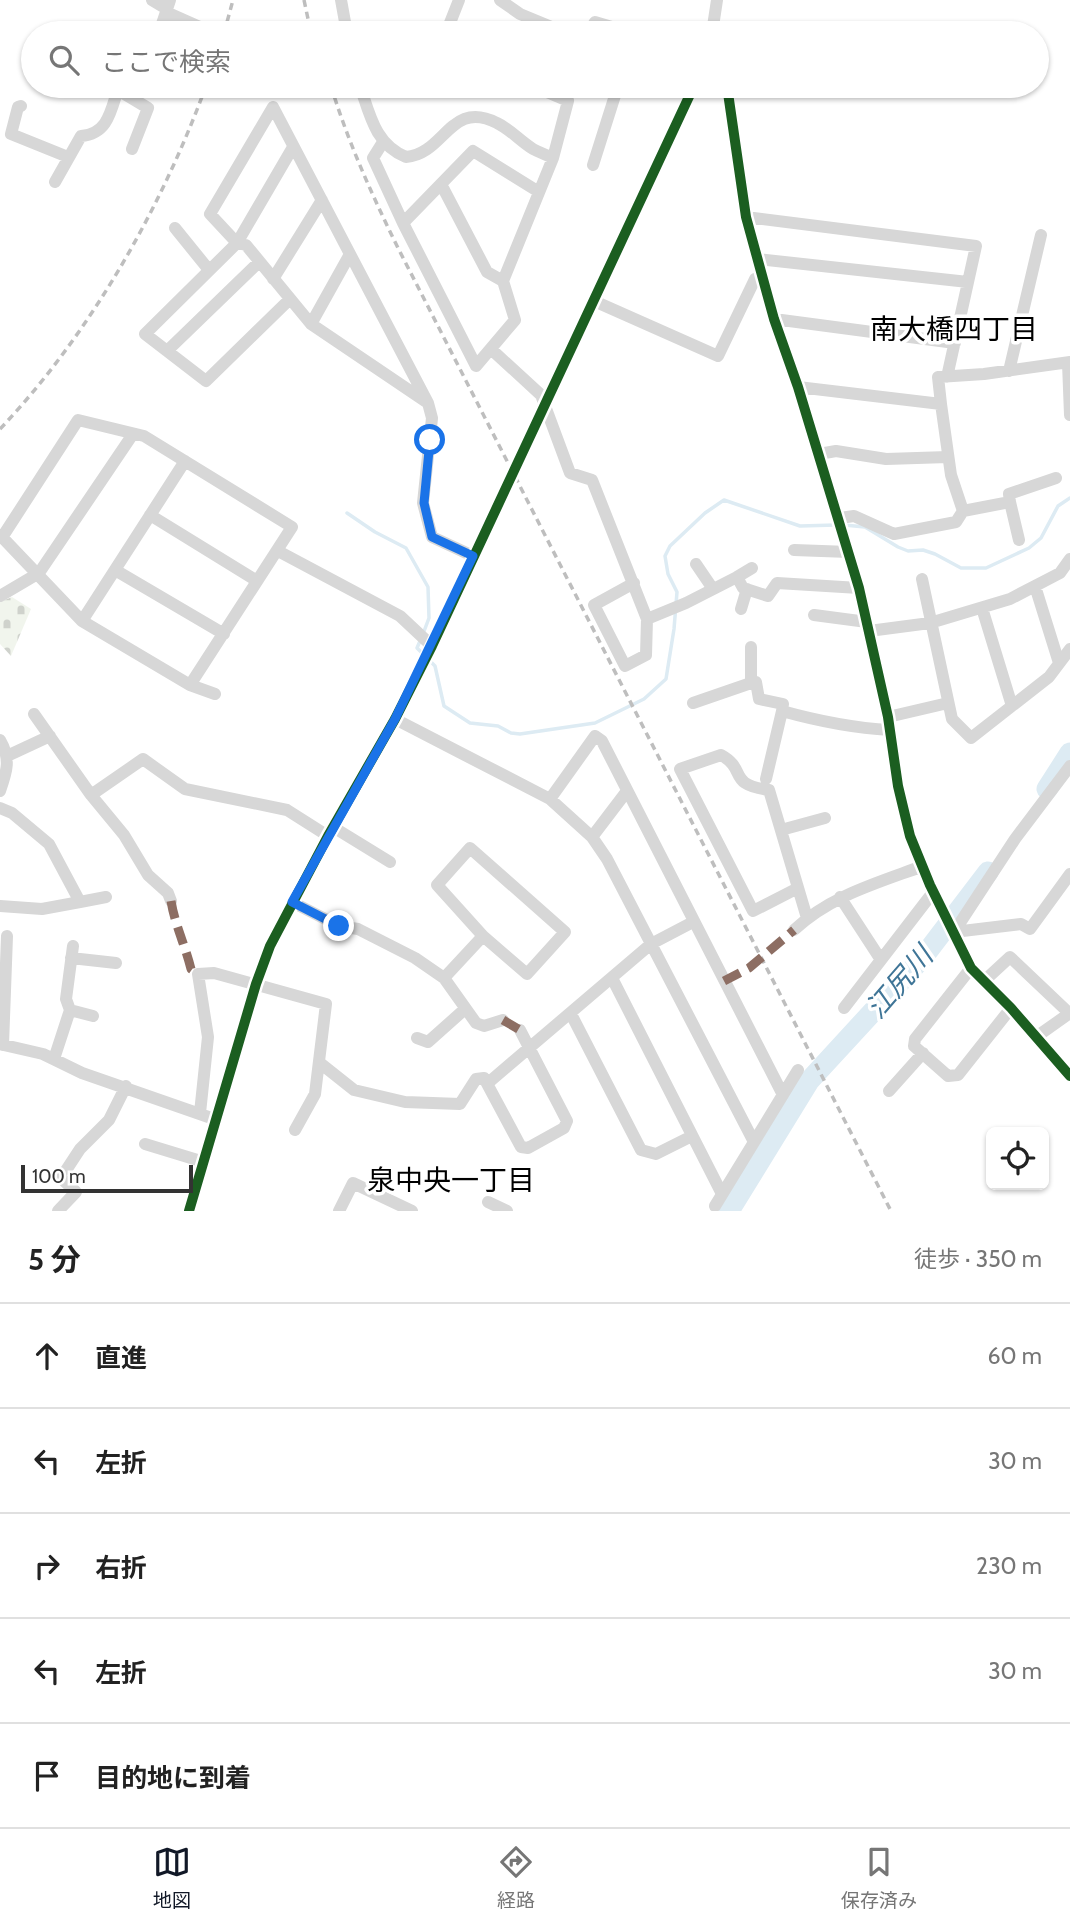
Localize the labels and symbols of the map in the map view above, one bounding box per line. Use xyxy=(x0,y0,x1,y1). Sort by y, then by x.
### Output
district label: 南大橋四丁目 xyxy=(870,312,1038,346)
route start xyxy=(414,424,445,455)
route end xyxy=(323,910,354,941)
water label: 江尻川 xyxy=(859,937,941,1025)
scale bar xyxy=(21,1162,192,1194)
district label: 泉中央一丁目 xyxy=(367,1163,535,1197)

